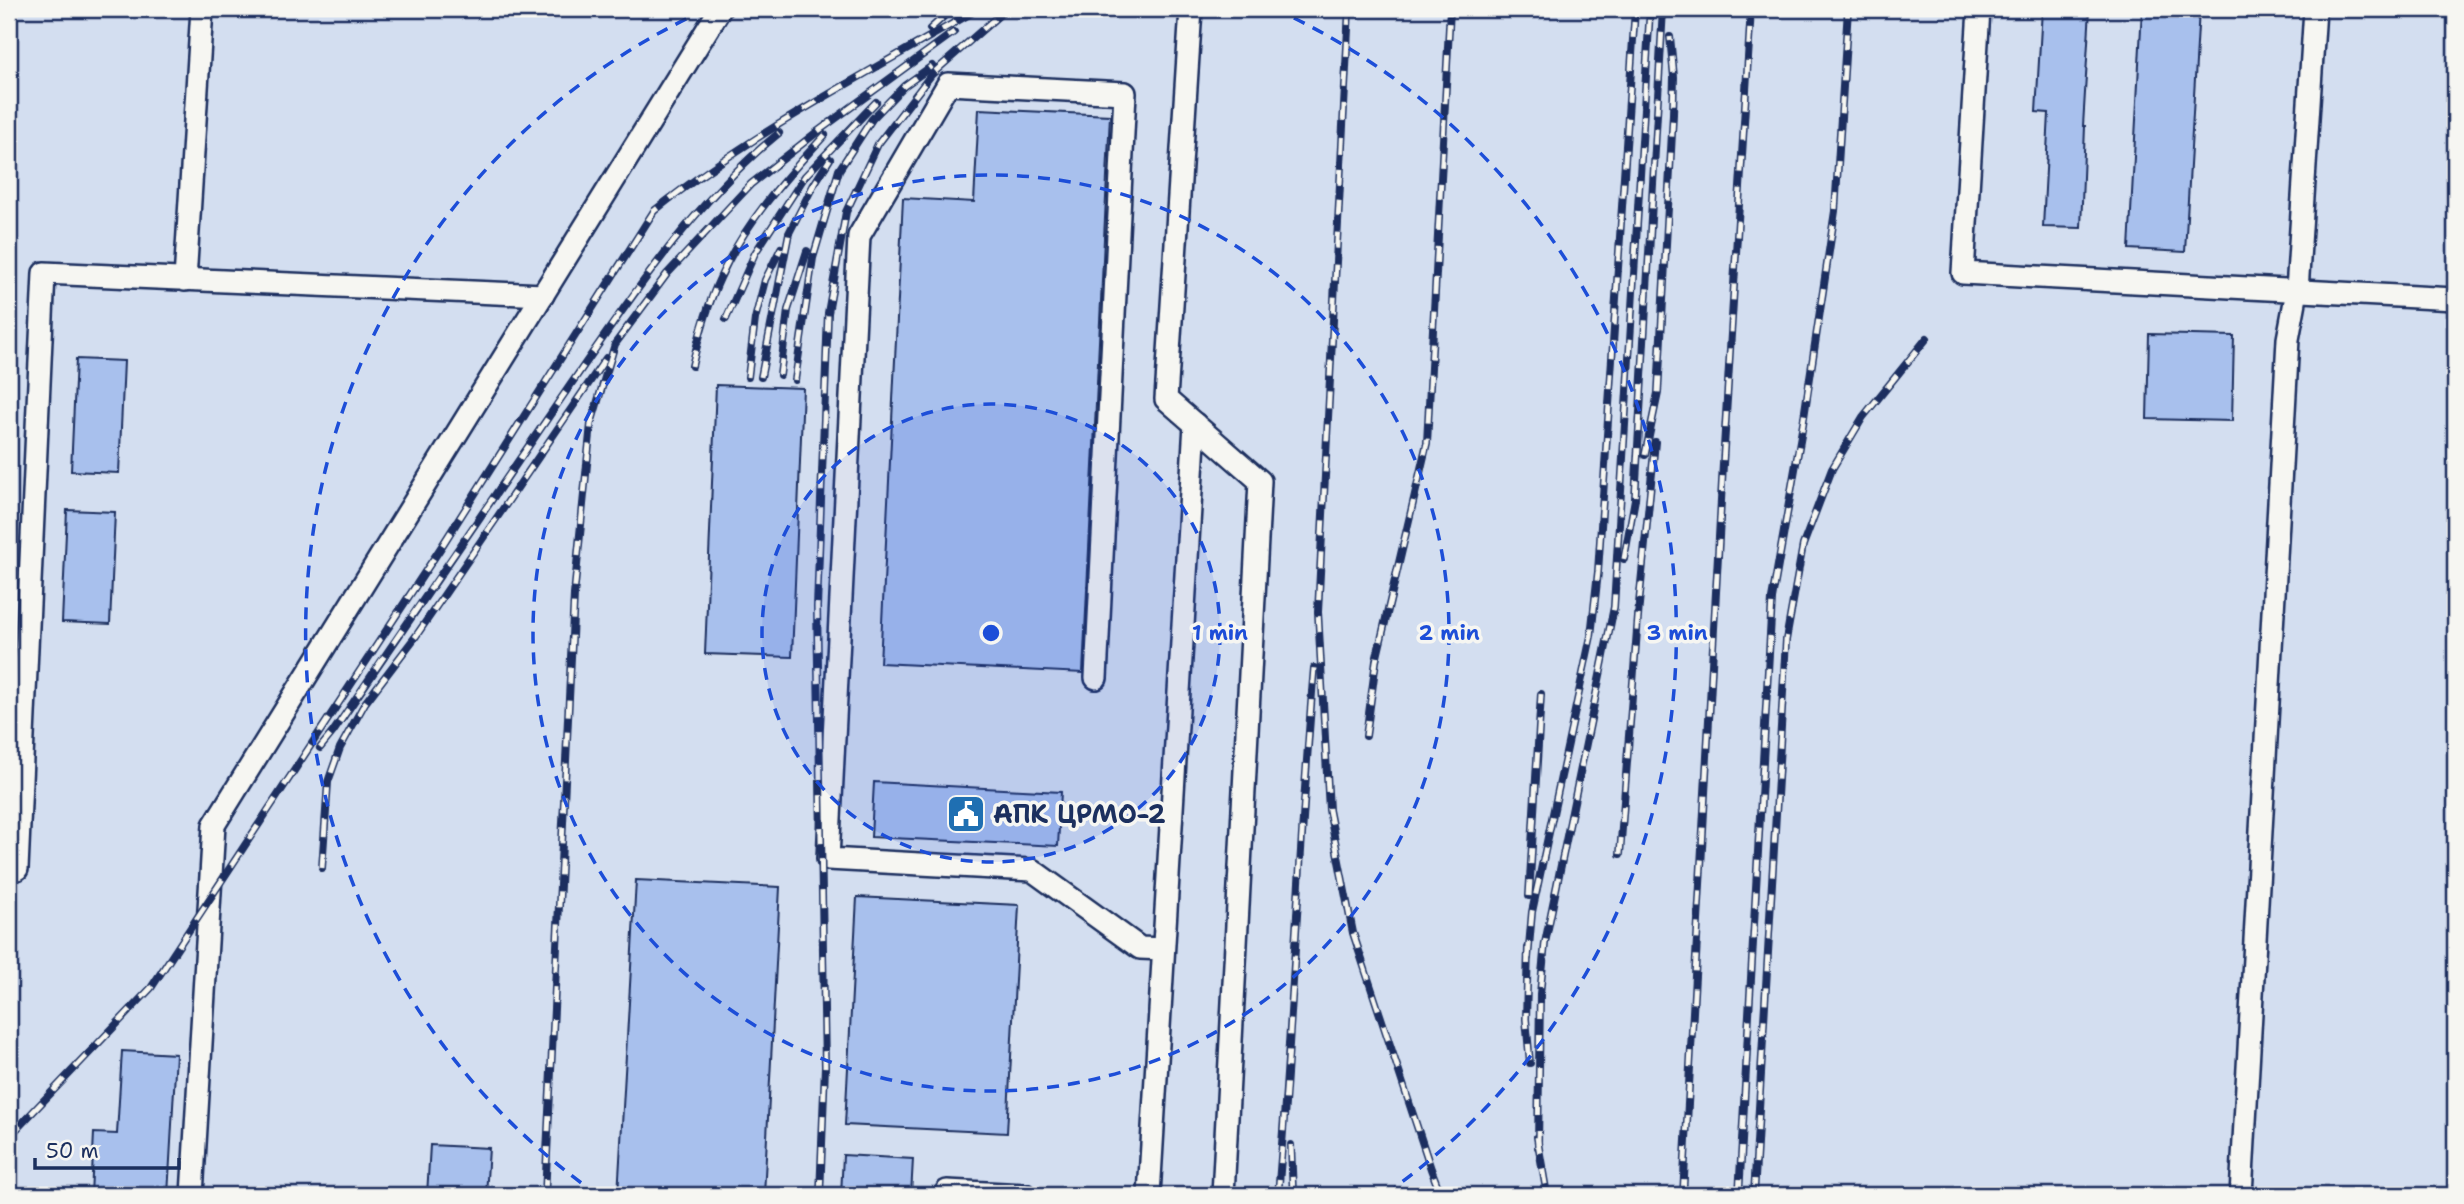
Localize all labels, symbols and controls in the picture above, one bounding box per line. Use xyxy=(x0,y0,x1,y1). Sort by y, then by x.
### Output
text: 1 min xyxy=(1192,619,1248,647)
text: 2 min xyxy=(1418,619,1480,647)
text: 3 min xyxy=(1646,619,1708,647)
centre of rings xyxy=(979,621,1003,645)
public building icon: АПК ЦРМО-2 xyxy=(945,793,987,835)
place label: АПК ЦРМО-2 xyxy=(993,796,1166,831)
scale bar xyxy=(35,1127,178,1171)
text: 50 m xyxy=(46,1137,99,1165)

